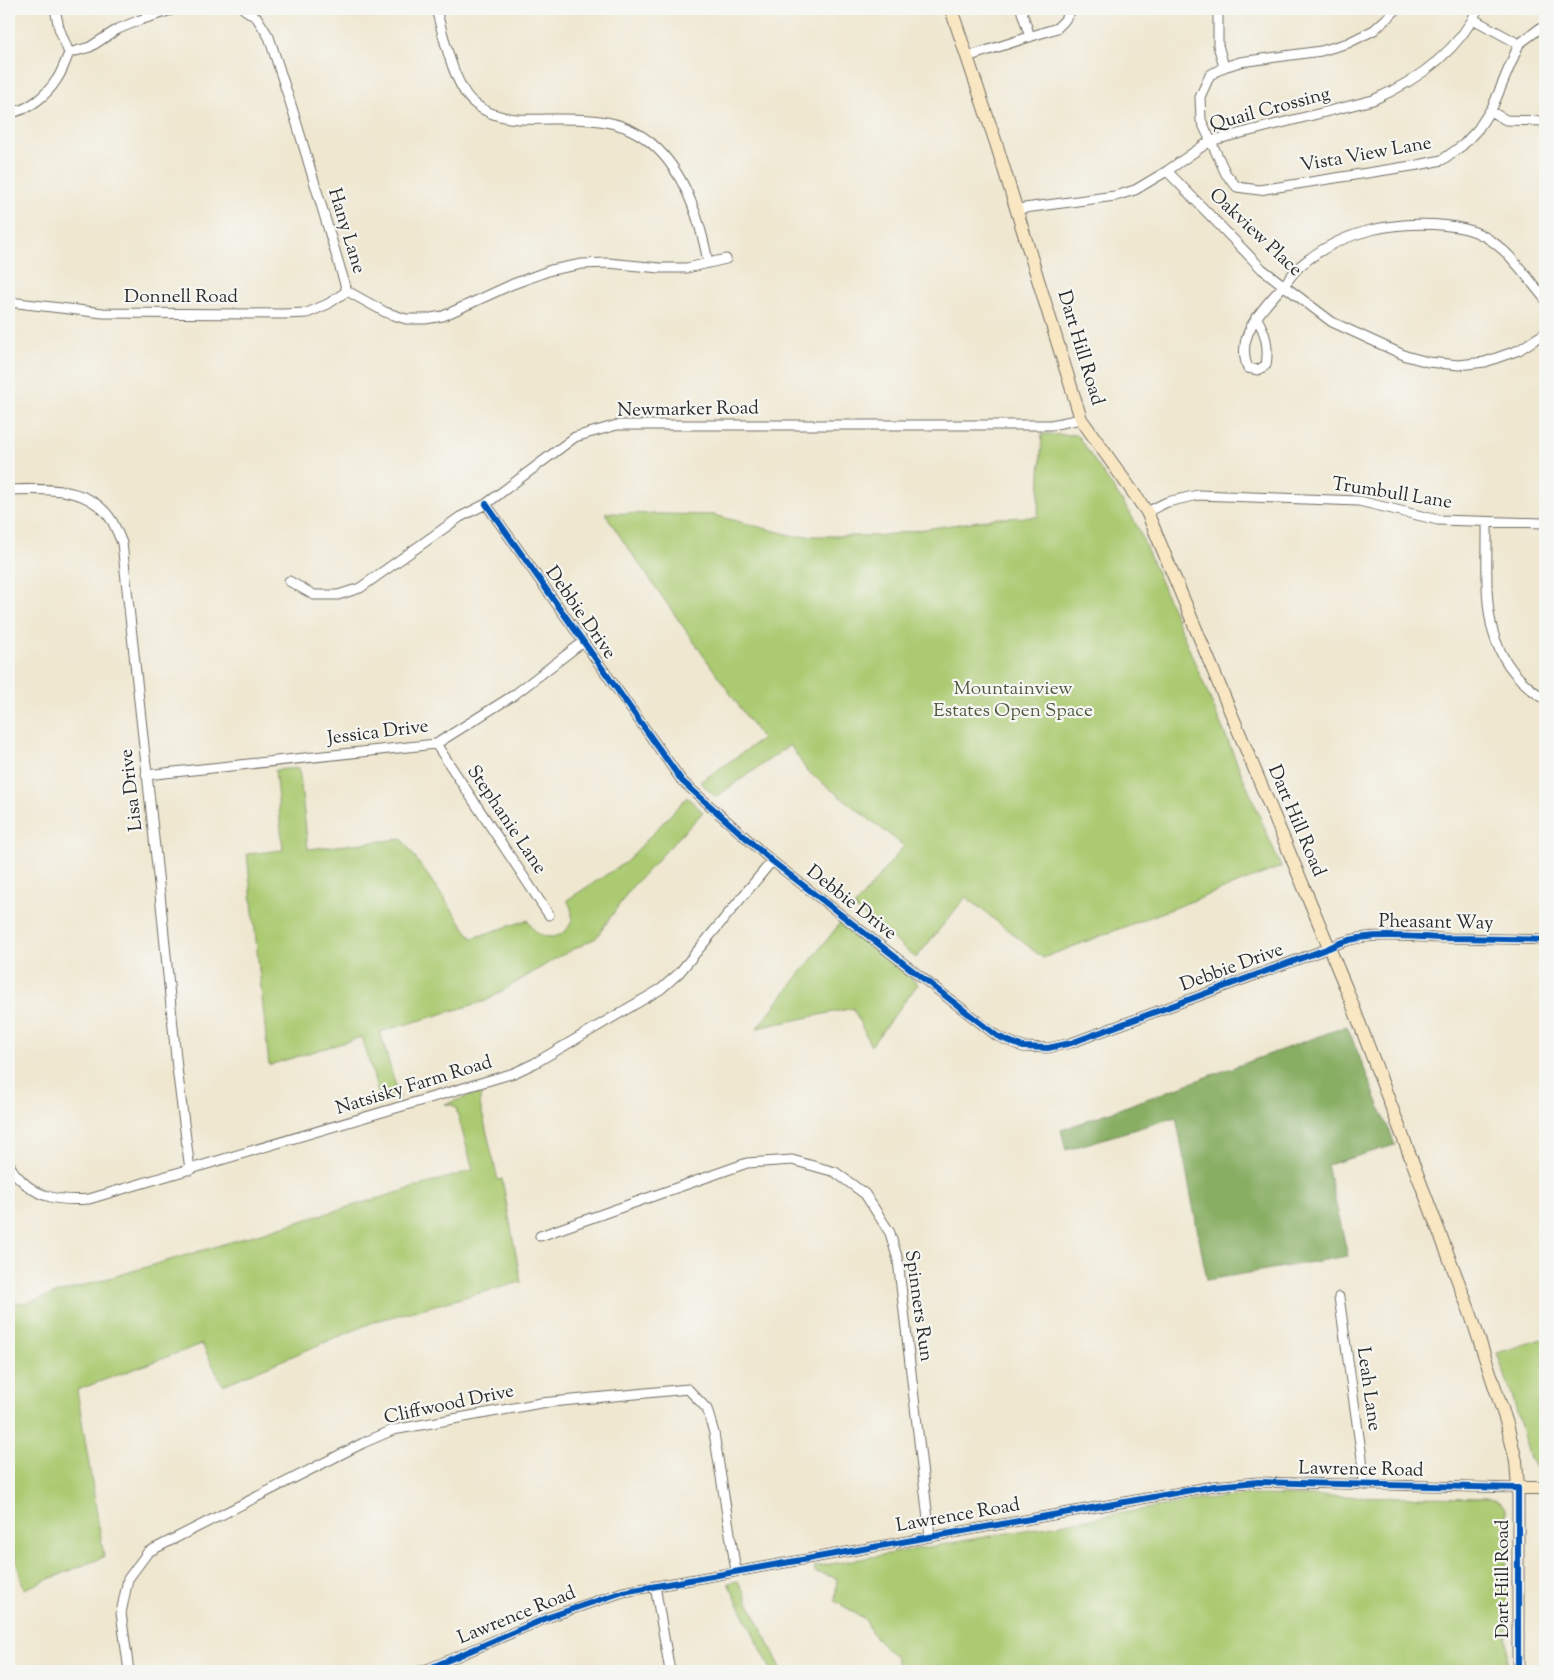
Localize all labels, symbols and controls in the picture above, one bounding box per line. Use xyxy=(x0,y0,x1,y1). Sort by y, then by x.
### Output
street label: Quail Crossing xyxy=(1207,81,1333,139)
street label: Vista View Lane xyxy=(1298,130,1434,180)
street label: Oakview Place xyxy=(1202,183,1308,284)
street label: Hany Lane xyxy=(320,185,372,277)
street label: Donnell Road xyxy=(124,284,238,311)
street label: Dart Hill Road xyxy=(1050,287,1110,409)
street label: Newmarker Road xyxy=(617,395,759,425)
street label: Trumbull Lane xyxy=(1330,471,1454,517)
street label: Debbie Drive xyxy=(538,561,622,665)
park label: Mountainview Estates Open Space xyxy=(933,676,1093,725)
street label: Jessica Drive xyxy=(325,713,430,753)
street label: Lisa Drive xyxy=(114,747,150,833)
street label: Stephanie Lane xyxy=(459,760,553,880)
street label: Dart Hill Road xyxy=(1260,761,1332,881)
street label: Debbie Drive xyxy=(800,859,902,947)
street label: Pheasant Way xyxy=(1378,908,1494,938)
street label: Debbie Drive xyxy=(1177,937,1288,999)
street label: Natsisky Farm Road xyxy=(332,1049,496,1123)
street label: Spinners Run xyxy=(897,1249,939,1363)
street label: Leah Lane xyxy=(1349,1345,1387,1433)
street label: Cliffwood Drive xyxy=(381,1378,517,1432)
street label: Lawrence Road xyxy=(1298,1455,1424,1485)
street label: Lawrence Road xyxy=(894,1492,1022,1540)
street label: Dart Hill Road xyxy=(1490,1519,1517,1639)
street label: Lawrence Road xyxy=(454,1580,580,1652)

